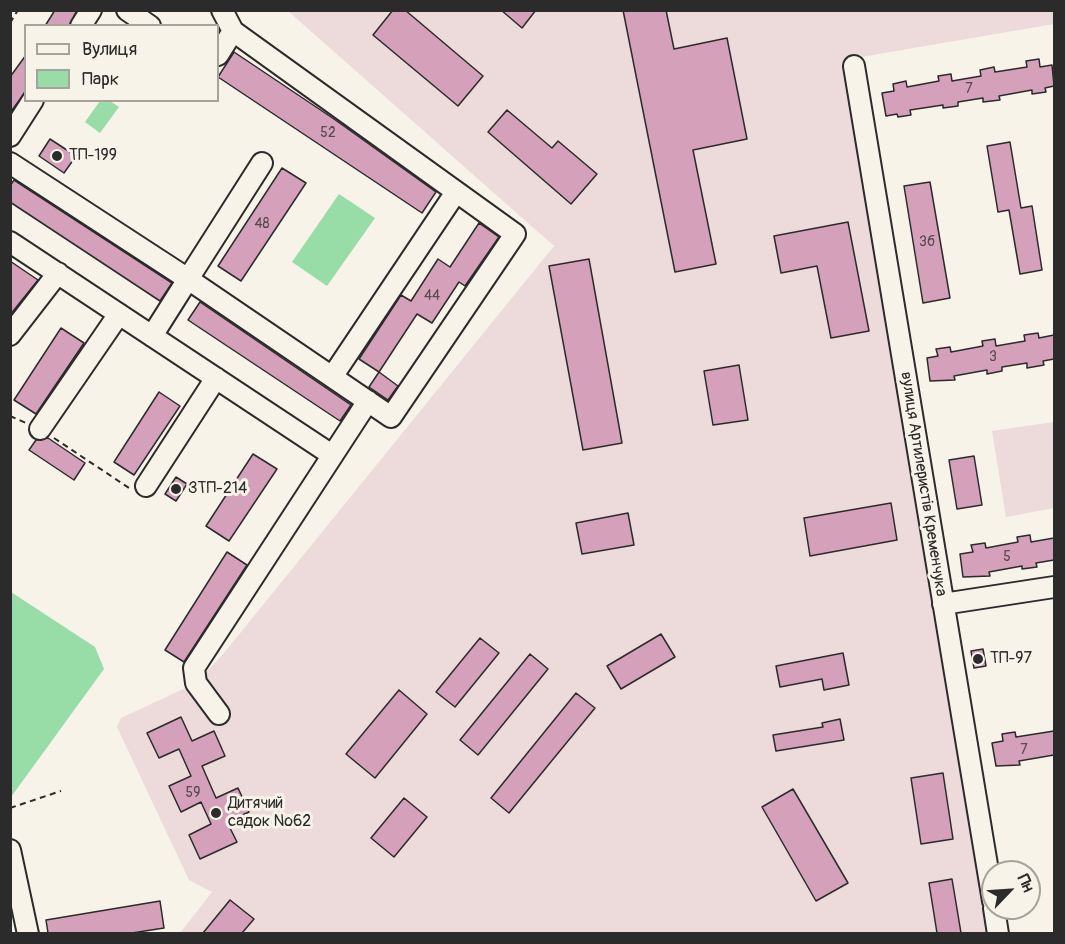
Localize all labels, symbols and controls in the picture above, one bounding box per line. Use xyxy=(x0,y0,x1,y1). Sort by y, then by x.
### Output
legend xyxy=(24,24,219,102)
text: Вулиця xyxy=(82,38,137,61)
text: Парк xyxy=(82,68,119,91)
house number: 7 xyxy=(965,81,973,97)
house number: 52 xyxy=(320,125,336,141)
place label: ТП-199 xyxy=(69,146,117,166)
marker: ТП-199 xyxy=(50,149,64,163)
house number: 48 xyxy=(254,216,270,232)
house number: 3б xyxy=(919,234,935,250)
house number: 44 xyxy=(424,288,440,304)
house number: 3 xyxy=(989,349,997,365)
street label: вулиця Артилеристів Кременчука xyxy=(896,370,950,598)
place label: ЗТП-214 xyxy=(188,479,247,499)
marker: ЗТП-214 xyxy=(169,482,183,496)
house number: 5 xyxy=(1003,549,1011,565)
place label: ТП-97 xyxy=(990,649,1032,669)
marker: ТП-97 xyxy=(971,652,985,666)
house number: 7 xyxy=(1020,742,1028,758)
house number: 59 xyxy=(186,785,200,801)
place label: Дитячий садок №62 xyxy=(228,794,311,832)
marker: Дитячий садок №62 xyxy=(209,806,223,820)
north arrow xyxy=(981,860,1041,920)
text: Пн xyxy=(1013,871,1038,895)

